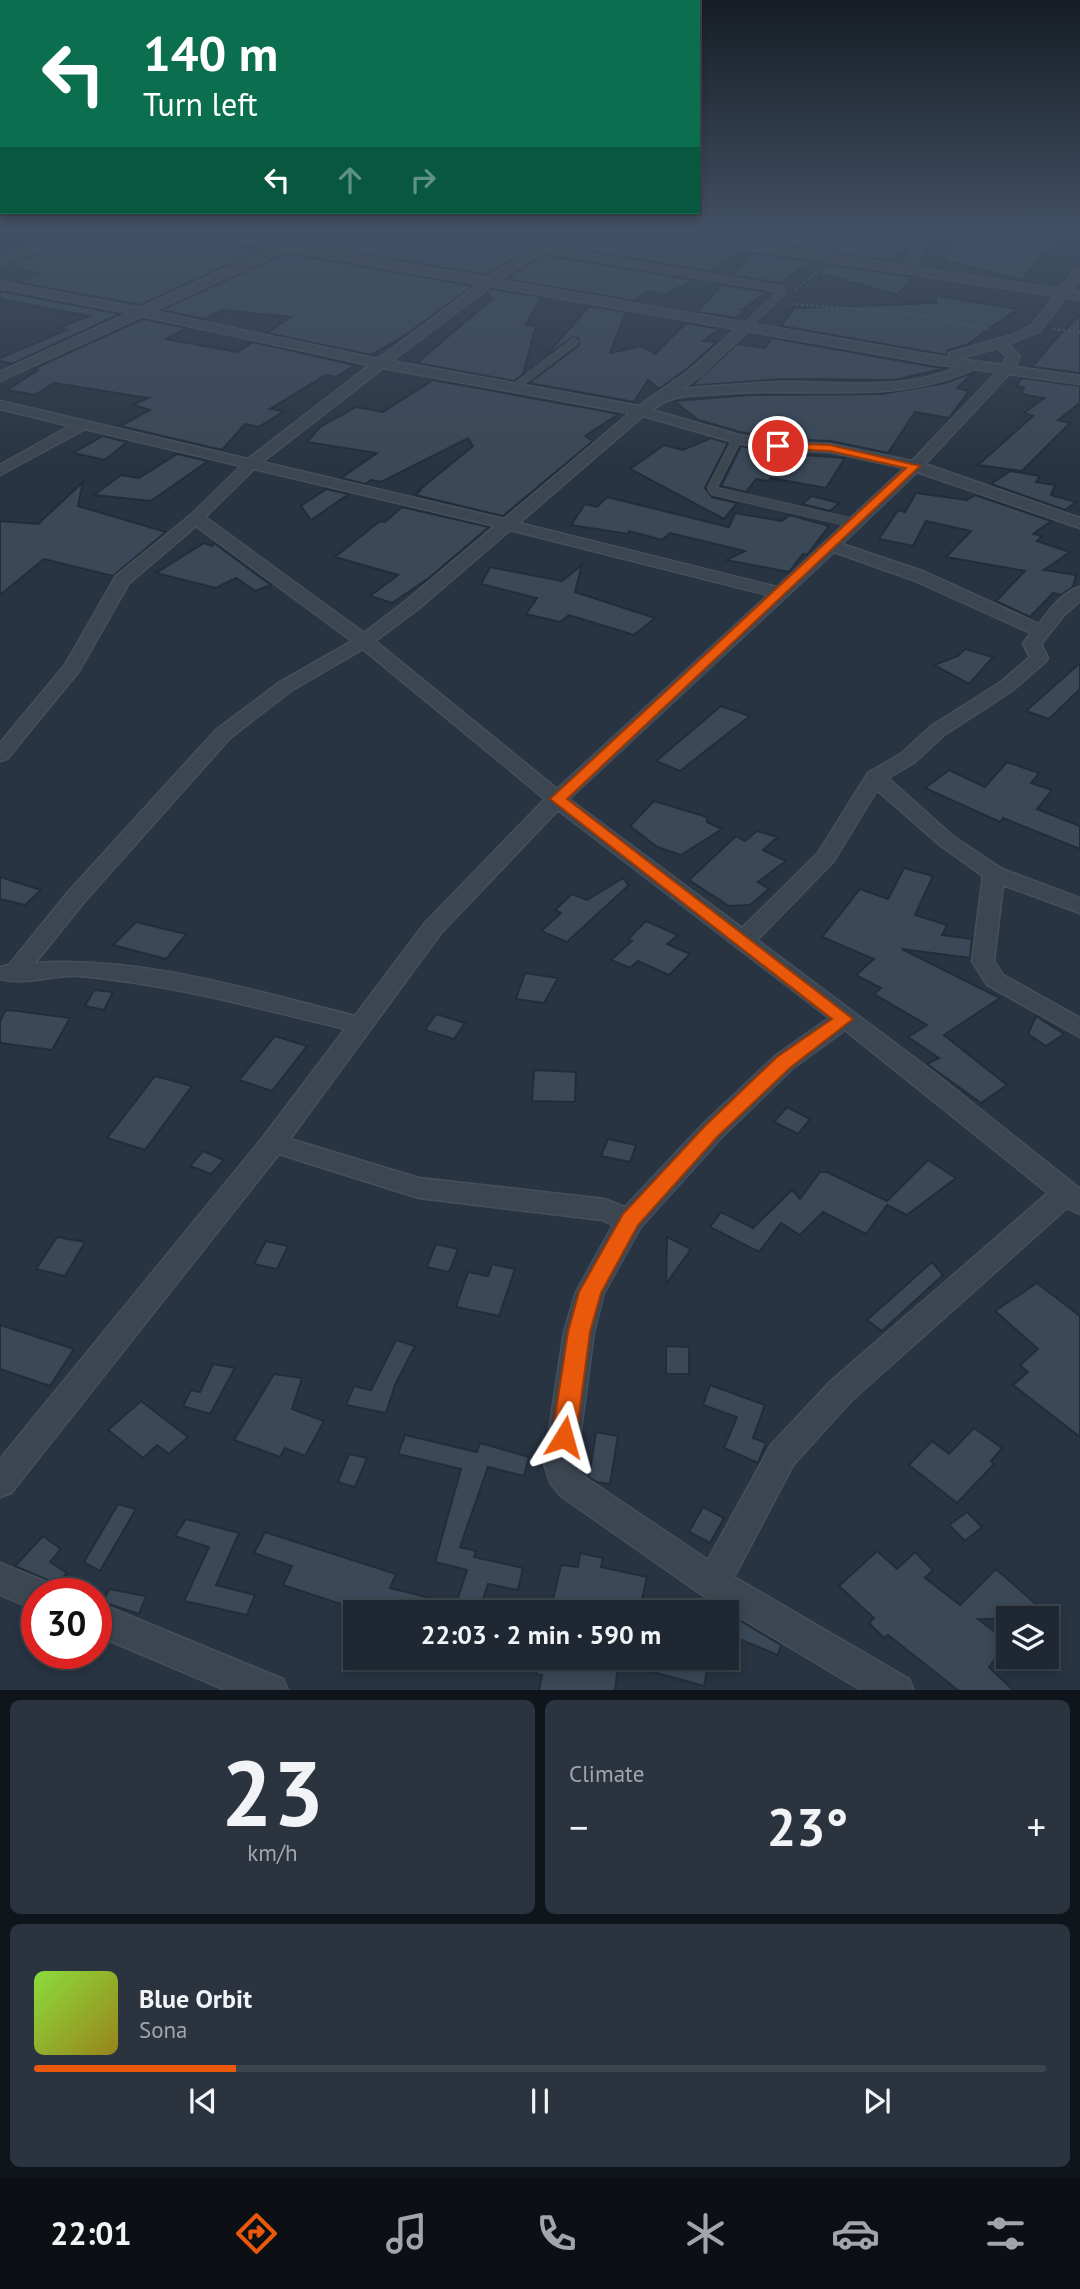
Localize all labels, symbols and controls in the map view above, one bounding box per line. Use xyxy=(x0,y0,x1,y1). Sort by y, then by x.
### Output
text: 140 m xyxy=(143,21,278,85)
icon: left xyxy=(28,28,119,119)
text: Turn left xyxy=(143,83,258,125)
icon: left xyxy=(258,161,296,199)
icon: ahead xyxy=(331,161,369,199)
icon: right xyxy=(404,161,442,199)
pin xyxy=(748,416,808,476)
icon: arrive xyxy=(759,427,797,465)
position arrow xyxy=(527,1400,601,1474)
speed limit sign: 30 xyxy=(21,1578,112,1669)
map controls xyxy=(996,1606,1059,1669)
button: layers xyxy=(996,1606,1059,1669)
text: 22:03 · 2 min · 590 m xyxy=(421,1618,661,1651)
text: 23 xyxy=(221,1733,324,1851)
text: Climate xyxy=(569,1759,644,1788)
text: 23° xyxy=(767,1793,848,1860)
text: − xyxy=(569,1802,588,1851)
text: + xyxy=(1027,1802,1046,1851)
text: km/h xyxy=(247,1838,298,1867)
text: Blue Orbit xyxy=(139,1982,252,2015)
text: Sona xyxy=(139,2015,188,2044)
icon: previous xyxy=(184,2082,222,2120)
icon: pause xyxy=(521,2082,559,2120)
icon: next xyxy=(858,2082,896,2120)
icon: directions xyxy=(232,2209,281,2258)
icon: music xyxy=(382,2209,431,2258)
icon: phone xyxy=(532,2209,581,2258)
icon: climate xyxy=(681,2209,730,2258)
icon: car xyxy=(831,2209,880,2258)
icon: filters xyxy=(981,2209,1030,2258)
text: 22:01 xyxy=(50,2212,132,2254)

